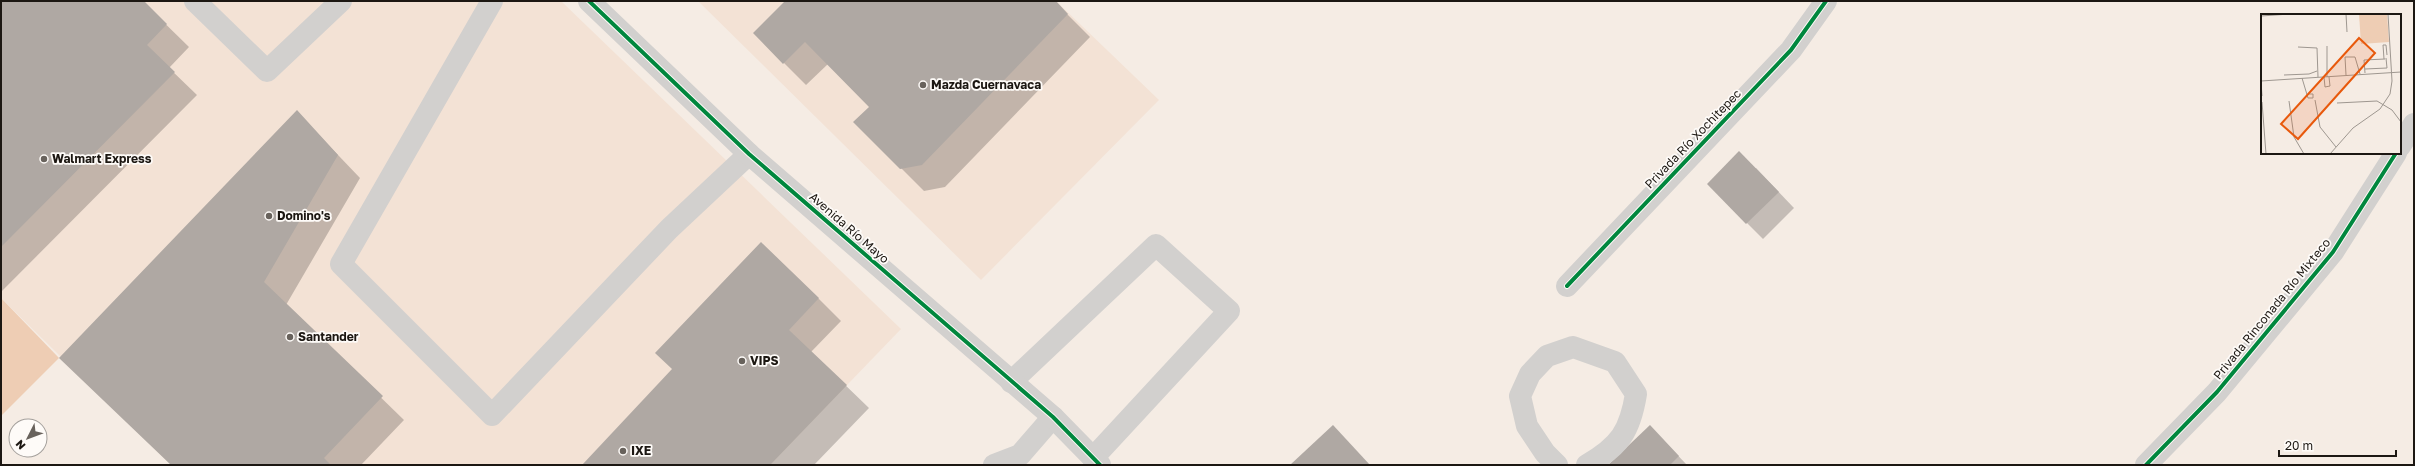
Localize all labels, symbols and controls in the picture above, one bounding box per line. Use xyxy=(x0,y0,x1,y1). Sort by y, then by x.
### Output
inset map xyxy=(2261,14,2401,154)
place label: Mazda Cuernavaca xyxy=(931,77,1041,92)
marker: Mazda Cuernavaca xyxy=(918,80,928,90)
street label: Privada Río Xochitepec xyxy=(1641,86,1744,191)
place label: Walmart Express xyxy=(52,151,152,166)
marker: Walmart Express xyxy=(39,154,49,164)
street label: Avenida Río Mayo xyxy=(806,189,892,266)
place label: Domino's xyxy=(277,208,331,223)
marker: Domino's xyxy=(264,211,274,221)
street label: Privada Rinconada Río Mixteco xyxy=(2210,235,2333,382)
place label: Santander xyxy=(298,329,359,344)
marker: Santander xyxy=(285,332,295,342)
place label: VIPS xyxy=(750,353,779,368)
marker: VIPS xyxy=(737,356,747,366)
north arrow xyxy=(8,418,48,458)
scale bar xyxy=(2279,432,2396,458)
text: N xyxy=(13,438,28,452)
text: 20 m xyxy=(2285,438,2313,453)
place label: IXE xyxy=(631,443,651,458)
marker: IXE xyxy=(618,446,628,456)

